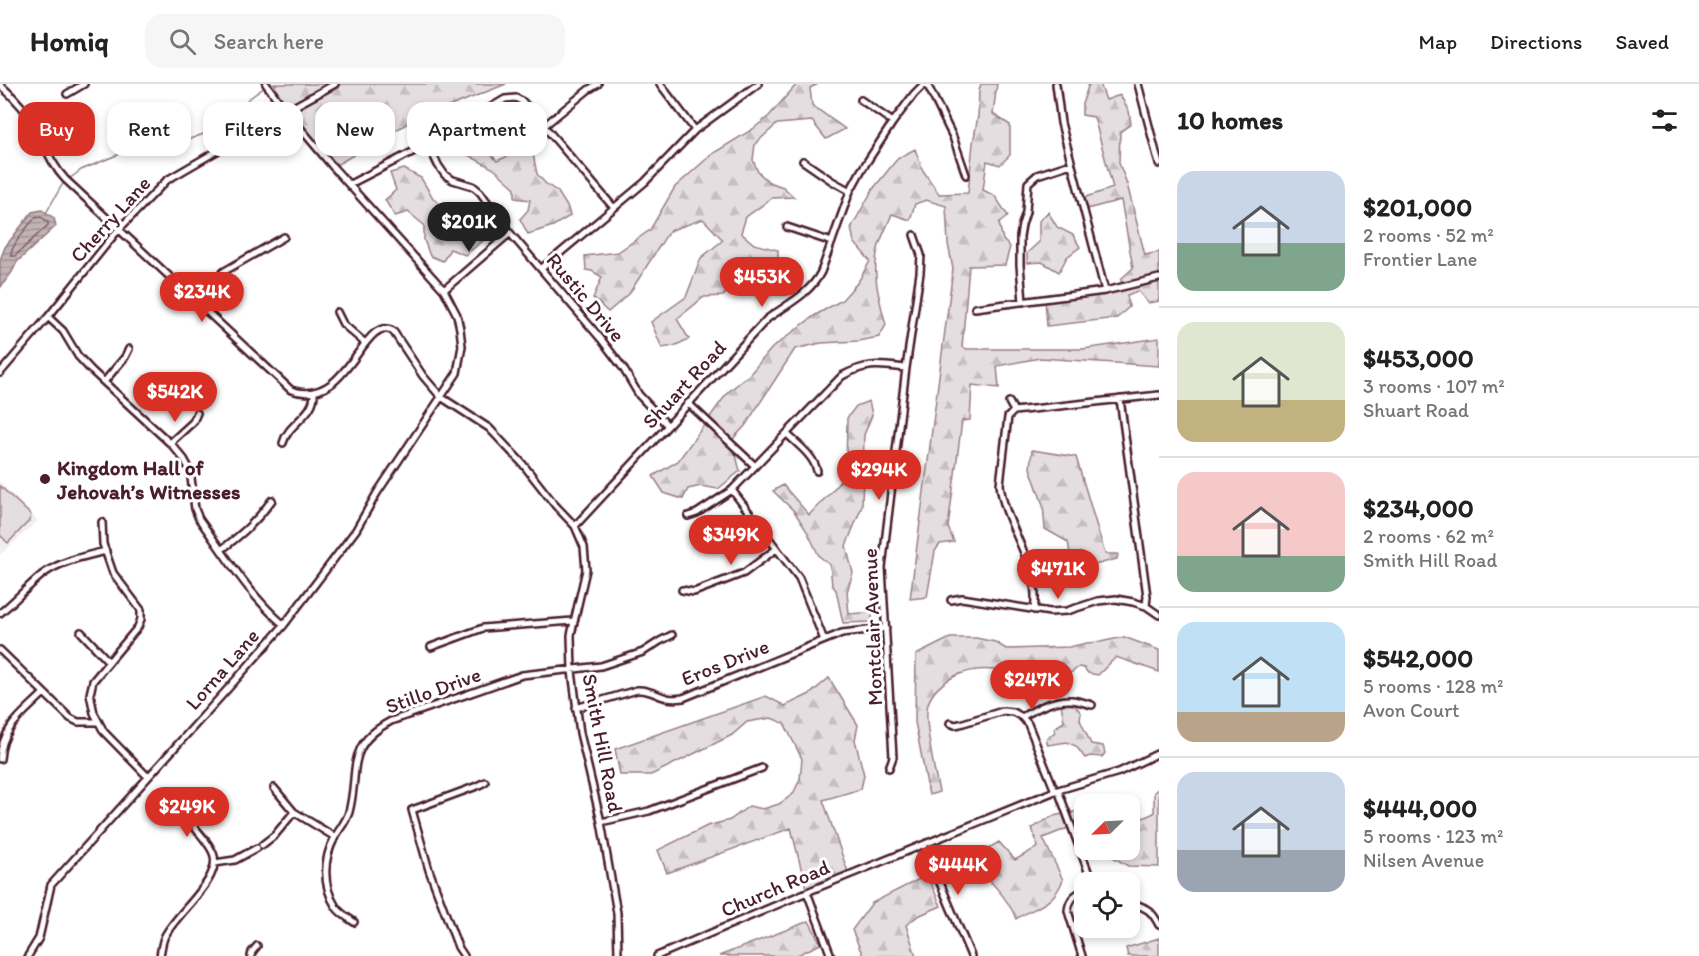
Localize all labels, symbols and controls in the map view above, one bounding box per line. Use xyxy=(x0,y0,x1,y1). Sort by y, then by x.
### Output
search box xyxy=(145,14,565,68)
text: Homiq xyxy=(30,24,109,58)
icon: search xyxy=(166,25,199,58)
text: Search here xyxy=(214,28,324,55)
text: Map xyxy=(1419,29,1457,54)
text: Directions xyxy=(1490,29,1582,54)
text: Saved xyxy=(1615,29,1669,54)
chip: Buy xyxy=(18,102,95,156)
chip: Rent xyxy=(107,102,191,156)
chip: Filters xyxy=(203,102,303,156)
chip: New xyxy=(315,102,395,156)
chip: Apartment xyxy=(407,102,547,156)
text: 10 homes xyxy=(1177,104,1283,136)
icon: filters xyxy=(1648,104,1681,137)
street label: Cherry Lane xyxy=(65,171,155,267)
text: $201,000 xyxy=(1363,191,1472,223)
icon: home xyxy=(1225,195,1297,267)
pin: $201K xyxy=(427,202,511,253)
text: $201K xyxy=(441,209,497,233)
text: 2 rooms · 52 m² xyxy=(1363,223,1494,247)
street label: Rustic Drive xyxy=(541,247,631,347)
text: Frontier Lane xyxy=(1363,247,1477,271)
pin: $453K xyxy=(720,257,804,308)
text: $453K xyxy=(734,264,790,288)
pin: $234K xyxy=(160,272,244,323)
text: $234K xyxy=(174,279,230,303)
street label: Shuart Road xyxy=(637,334,731,433)
text: $453,000 xyxy=(1363,342,1474,374)
icon: home xyxy=(1225,346,1297,418)
pin: $542K xyxy=(133,372,217,423)
text: 3 rooms · 107 m² xyxy=(1363,374,1505,398)
text: $542K xyxy=(147,379,203,403)
text: Shuart Road xyxy=(1363,398,1469,422)
pin: $294K xyxy=(837,450,921,501)
place label: Kingdom Hall of Jehovah’s Witnesses xyxy=(56,455,241,504)
text: $294K xyxy=(851,457,907,481)
marker: Kingdom Hall of Jehovah’s Witnesses xyxy=(38,472,52,486)
text: $234,000 xyxy=(1363,492,1474,524)
icon: home xyxy=(1225,496,1297,568)
pin: $349K xyxy=(689,515,773,566)
text: $349K xyxy=(703,522,759,546)
text: 2 rooms · 62 m² xyxy=(1363,524,1494,548)
street label: Montclair Avenue xyxy=(857,548,887,706)
text: Smith Hill Road xyxy=(1363,548,1497,572)
pin: $471K xyxy=(1016,549,1100,600)
text: $471K xyxy=(1031,556,1085,580)
street label: Lorna Lane xyxy=(180,623,264,715)
street label: Eros Drive xyxy=(678,633,772,691)
text: $542,000 xyxy=(1363,642,1473,674)
icon: home xyxy=(1225,646,1297,718)
pin: $247K xyxy=(990,660,1074,711)
street label: Stillo Drive xyxy=(382,661,484,719)
text: $247K xyxy=(1004,667,1060,691)
street label: Smith Hill Road xyxy=(577,671,629,815)
text: 5 rooms · 128 m² xyxy=(1363,674,1504,698)
text: Avon Court xyxy=(1363,698,1460,722)
pin: $249K xyxy=(145,787,229,838)
text: $444,000 xyxy=(1363,792,1477,824)
text: $249K xyxy=(159,794,215,818)
north arrow xyxy=(1074,794,1140,860)
map controls xyxy=(1074,794,1140,938)
icon: home xyxy=(1225,796,1297,868)
text: 5 rooms · 123 m² xyxy=(1363,824,1504,848)
pin: $444K xyxy=(916,845,1000,896)
text: Nilsen Avenue xyxy=(1363,848,1484,872)
text: $444K xyxy=(929,852,987,876)
street label: Church Road xyxy=(717,854,833,922)
button: locate xyxy=(1074,872,1140,938)

